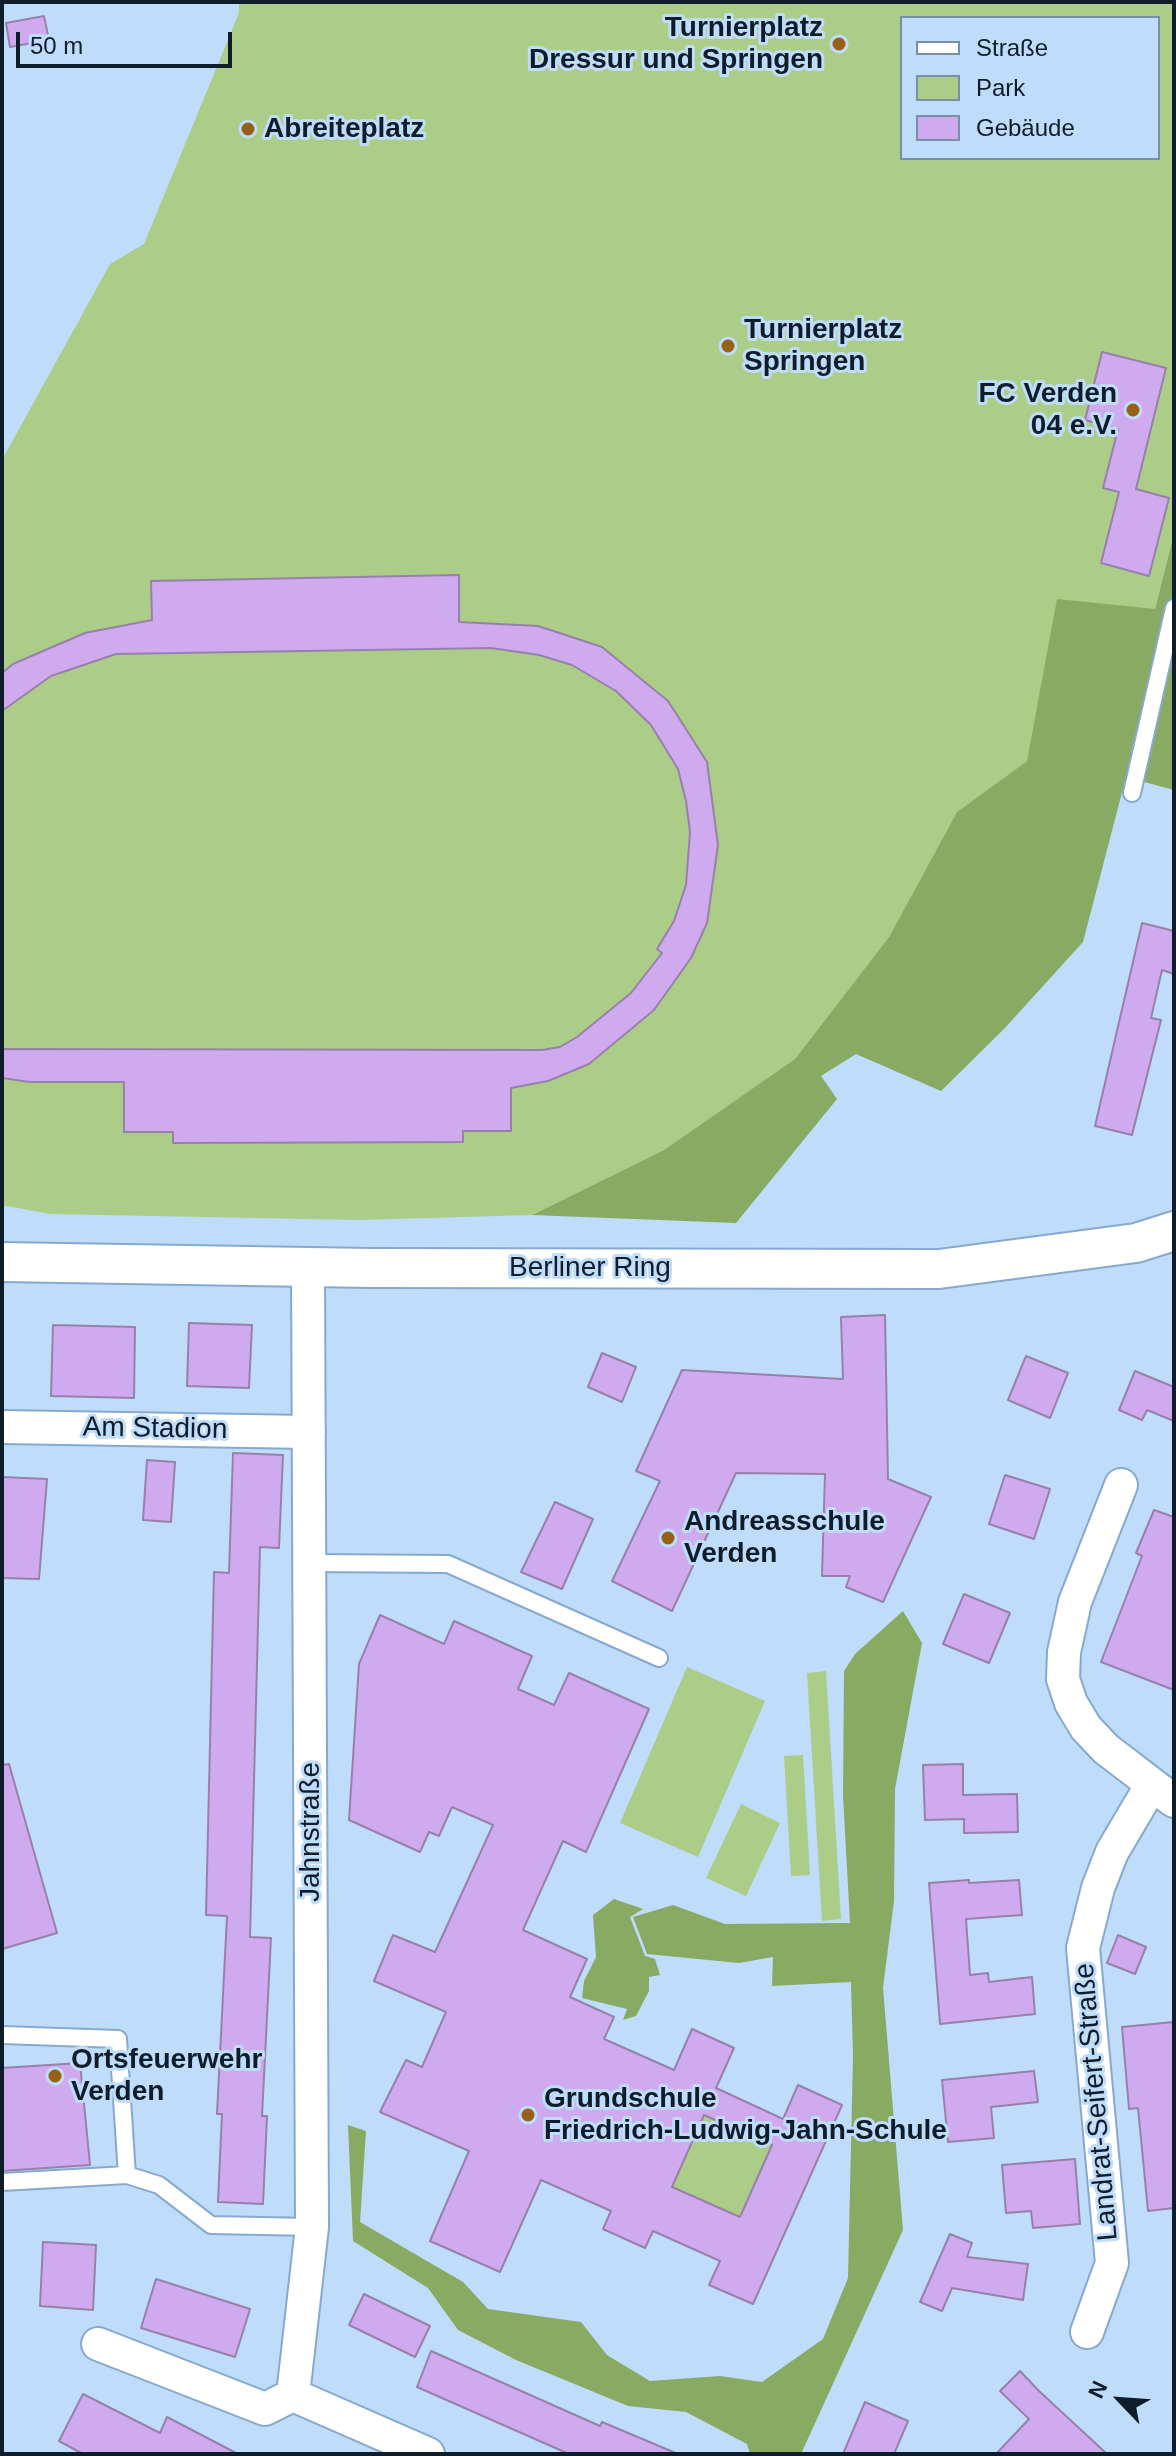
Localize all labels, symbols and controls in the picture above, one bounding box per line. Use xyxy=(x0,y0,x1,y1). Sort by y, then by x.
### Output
place label: Turnierplatz Dressur und Springen xyxy=(529,11,823,77)
scale bar xyxy=(20,16,236,66)
legend xyxy=(900,16,1160,160)
text: 50 m xyxy=(30,32,83,59)
text: Straße xyxy=(976,34,1048,61)
marker: Turnierplatz Dressur und Springen xyxy=(830,35,848,53)
text: Park xyxy=(976,74,1025,101)
place label: Abreiteplatz xyxy=(264,112,424,146)
text: Gebäude xyxy=(976,114,1075,141)
marker: Abreiteplatz xyxy=(239,120,257,138)
place label: Turnierplatz Springen xyxy=(744,313,902,379)
marker: Turnierplatz Springen xyxy=(719,337,737,355)
place label: FC Verden 04 e.V. xyxy=(979,377,1117,443)
marker: FC Verden 04 e.V. xyxy=(1124,401,1142,419)
street label: Berliner Ring xyxy=(509,1251,671,1285)
street label: Am Stadion xyxy=(82,1411,228,1447)
place label: Andreasschule Verden xyxy=(684,1505,885,1571)
marker: Andreasschule Verden xyxy=(659,1529,677,1547)
street label: Jahnstraße xyxy=(294,1762,328,1902)
street label: Landrat-Seifert-Straße xyxy=(1068,1962,1126,2242)
place label: Ortsfeuerwehr Verden xyxy=(71,2043,262,2109)
marker: Ortsfeuerwehr Verden xyxy=(46,2067,64,2085)
place label: Grundschule Friedrich-Ludwig-Jahn-Schule xyxy=(544,2082,947,2148)
marker: Grundschule Friedrich-Ludwig-Jahn-Schule xyxy=(519,2106,537,2124)
north arrow xyxy=(1080,2360,1160,2440)
text: N xyxy=(1083,2377,1112,2402)

